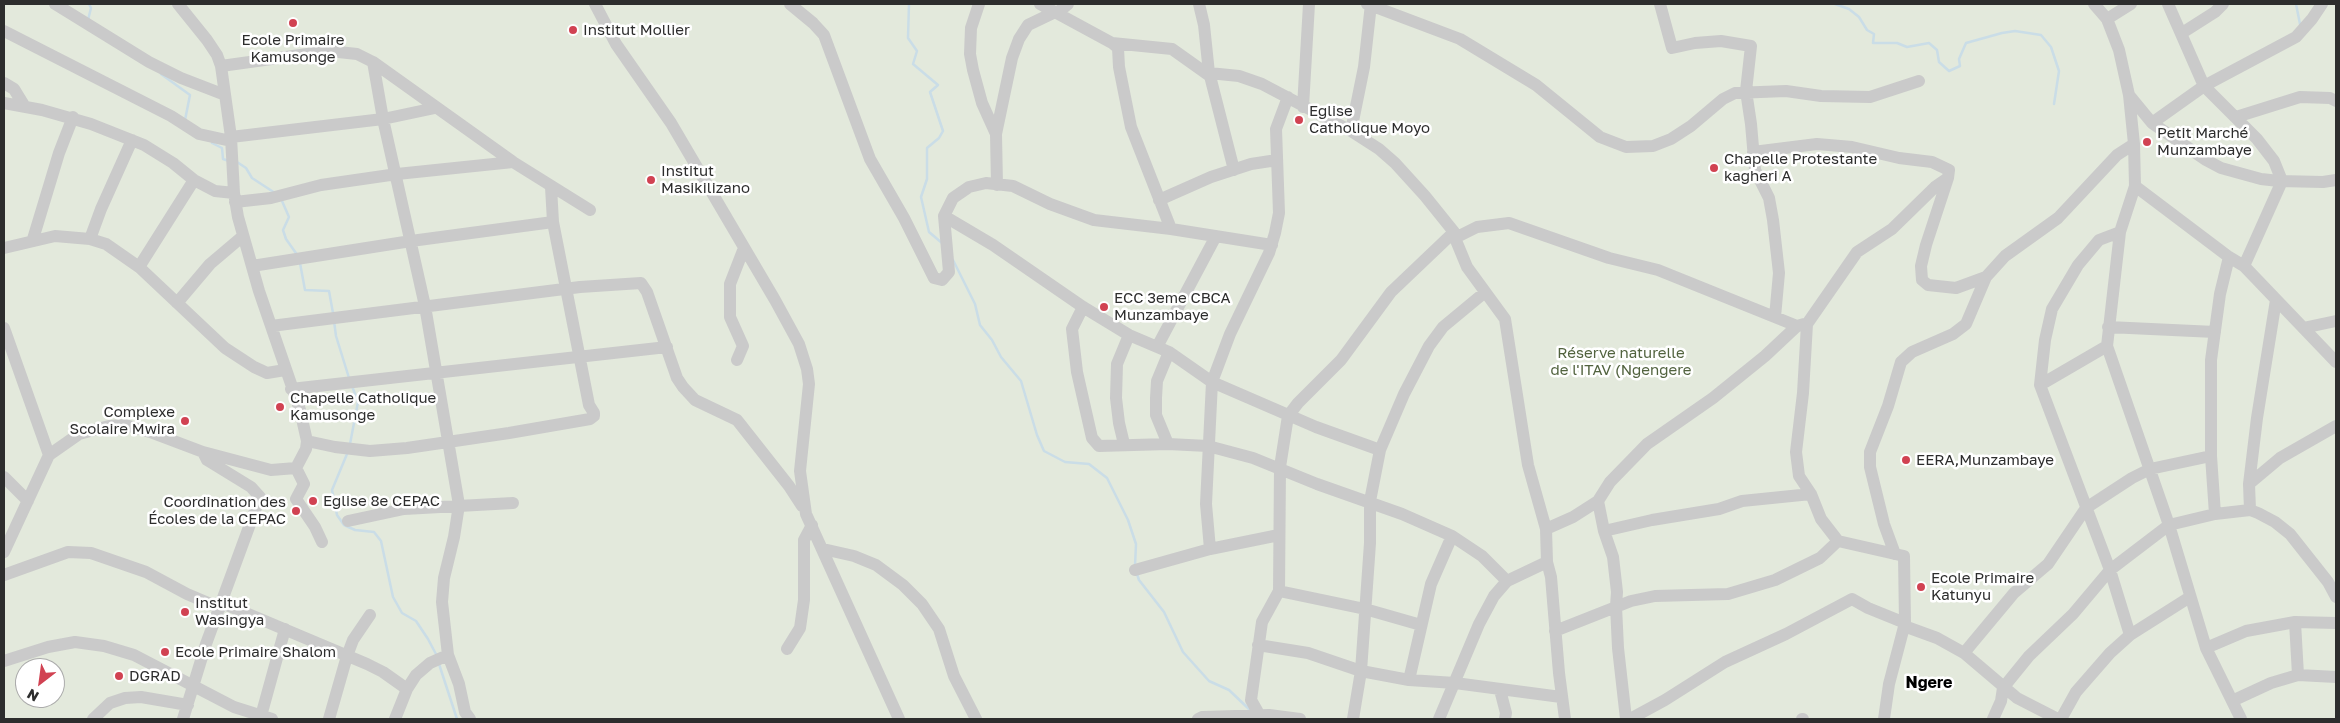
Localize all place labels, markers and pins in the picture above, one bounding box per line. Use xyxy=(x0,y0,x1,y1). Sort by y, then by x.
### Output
marker: Ecole Primaire Kamusonge xyxy=(287,17,299,29)
place label: Institut Mollier xyxy=(583,21,690,39)
marker: Institut Mollier xyxy=(567,24,579,36)
place label: Ecole Primaire Kamusonge xyxy=(241,31,345,66)
place label: Eglise Catholique Moyo xyxy=(1309,102,1430,137)
marker: Eglise Catholique Moyo xyxy=(1293,114,1305,126)
place label: Petit Marché Munzambaye xyxy=(2157,124,2252,159)
marker: Petit Marché Munzambaye xyxy=(2141,136,2153,148)
place label: Chapelle Protestante kagheri A xyxy=(1724,150,1877,185)
place label: Institut Masikilizano xyxy=(661,162,750,197)
marker: Chapelle Protestante kagheri A xyxy=(1708,162,1720,174)
marker: Institut Masikilizano xyxy=(645,174,657,186)
place label: ECC 3eme CBCA Munzambaye xyxy=(1114,289,1231,324)
marker: ECC 3eme CBCA Munzambaye xyxy=(1098,301,1110,313)
place label: Chapelle Catholique Kamusonge xyxy=(290,389,436,424)
marker: Chapelle Catholique Kamusonge xyxy=(274,401,286,413)
place label: Complexe Scolaire Mwira xyxy=(70,403,175,438)
marker: Complexe Scolaire Mwira xyxy=(179,415,191,427)
place label: EERA,Munzambaye xyxy=(1916,451,2054,469)
marker: EERA,Munzambaye xyxy=(1900,454,1912,466)
place label: Eglise 8e CEPAC xyxy=(323,492,440,510)
place label: Coordination des Écoles de la CEPAC xyxy=(148,493,286,528)
marker: Eglise 8e CEPAC xyxy=(307,495,319,507)
marker: Coordination des Écoles de la CEPAC xyxy=(290,505,302,517)
place label: Ecole Primaire Katunyu xyxy=(1931,569,2034,604)
marker: Ecole Primaire Katunyu xyxy=(1915,581,1927,593)
place label: Institut Wasingya xyxy=(195,594,264,629)
marker: Institut Wasingya xyxy=(179,606,191,618)
place label: Ecole Primaire Shalom xyxy=(175,643,336,661)
marker: Ecole Primaire Shalom xyxy=(159,646,171,658)
place label: DGRAD xyxy=(129,667,181,685)
marker: DGRAD xyxy=(113,670,125,682)

